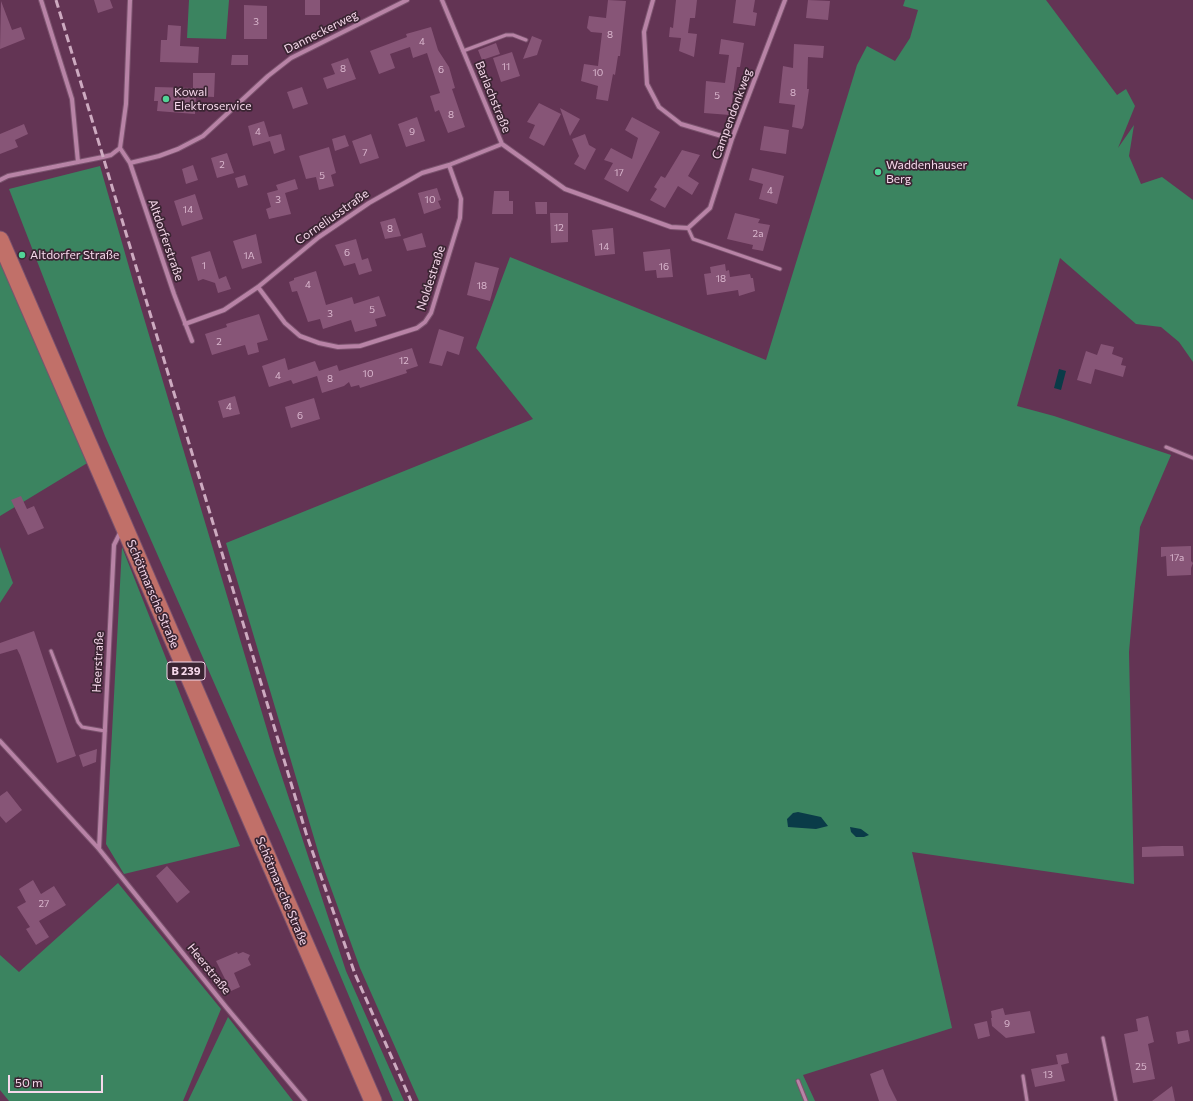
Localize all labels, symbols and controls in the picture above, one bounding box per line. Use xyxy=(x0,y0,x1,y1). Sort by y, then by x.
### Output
street label: Danneckerweg xyxy=(282,7,360,57)
house number: 3 xyxy=(253,16,259,28)
house number: 8 xyxy=(607,29,613,41)
house number: 4 xyxy=(419,36,425,48)
street label: Barlachstraße xyxy=(472,59,514,135)
house number: 11 xyxy=(502,61,510,73)
house number: 8 xyxy=(340,63,346,75)
house number: 6 xyxy=(438,64,444,76)
house number: 10 xyxy=(593,67,603,79)
street label: Campendonkweg xyxy=(709,67,755,161)
place label: Kowal Elektroservice xyxy=(174,85,252,113)
house number: 8 xyxy=(790,87,796,99)
house number: 5 xyxy=(714,90,720,102)
marker: Kowal Elektroservice xyxy=(161,94,171,104)
house number: 8 xyxy=(448,109,454,121)
house number: 4 xyxy=(255,126,261,138)
house number: 9 xyxy=(409,126,415,138)
house number: 7 xyxy=(362,147,368,159)
place label: Waddenhauser Berg xyxy=(886,158,967,186)
house number: 2 xyxy=(219,159,225,171)
house number: 17 xyxy=(614,167,624,179)
marker: Waddenhauser Berg xyxy=(873,167,883,177)
house number: 5 xyxy=(319,170,325,182)
house number: 4 xyxy=(767,185,773,197)
street label: Corneliusstraße xyxy=(292,186,372,248)
house number: 3 xyxy=(275,194,281,206)
house number: 10 xyxy=(425,194,435,206)
street label: Altdorferstraße xyxy=(145,197,187,283)
house number: 14 xyxy=(183,204,193,216)
house number: 12 xyxy=(554,222,564,234)
house number: 8 xyxy=(387,223,393,235)
house number: 2a xyxy=(753,228,763,240)
house number: 14 xyxy=(599,241,609,253)
street label: Noldestraße xyxy=(414,244,448,312)
house number: 6 xyxy=(344,247,350,259)
place label: Altdorfer Straße xyxy=(30,248,119,262)
marker: Altdorfer Straße xyxy=(17,250,27,260)
house number: 1A xyxy=(243,250,255,262)
house number: 1 xyxy=(202,260,206,272)
house number: 16 xyxy=(659,261,669,273)
house number: 18 xyxy=(716,273,726,285)
house number: 4 xyxy=(305,279,311,291)
house number: 18 xyxy=(477,280,487,292)
house number: 5 xyxy=(369,304,375,316)
house number: 3 xyxy=(327,308,333,320)
house number: 2 xyxy=(216,336,222,348)
house number: 12 xyxy=(399,355,409,367)
house number: 10 xyxy=(363,368,373,380)
house number: 4 xyxy=(275,370,281,382)
house number: 8 xyxy=(327,373,333,385)
house number: 4 xyxy=(226,401,232,413)
house number: 6 xyxy=(297,410,303,422)
street label: Schötmarsche Straße xyxy=(124,538,182,650)
house number: 17a xyxy=(1170,552,1184,564)
street label: Heerstraße xyxy=(89,631,107,693)
road number: B 239 xyxy=(167,662,205,680)
street label: Schötmarsche Straße xyxy=(253,835,311,947)
house number: 27 xyxy=(39,898,49,910)
street label: Heerstraße xyxy=(184,941,234,997)
house number: 9 xyxy=(1004,1018,1010,1030)
house number: 25 xyxy=(1135,1061,1147,1073)
scale bar xyxy=(10,1067,105,1093)
house number: 13 xyxy=(1043,1069,1053,1081)
text: 50 m xyxy=(15,1075,43,1089)

